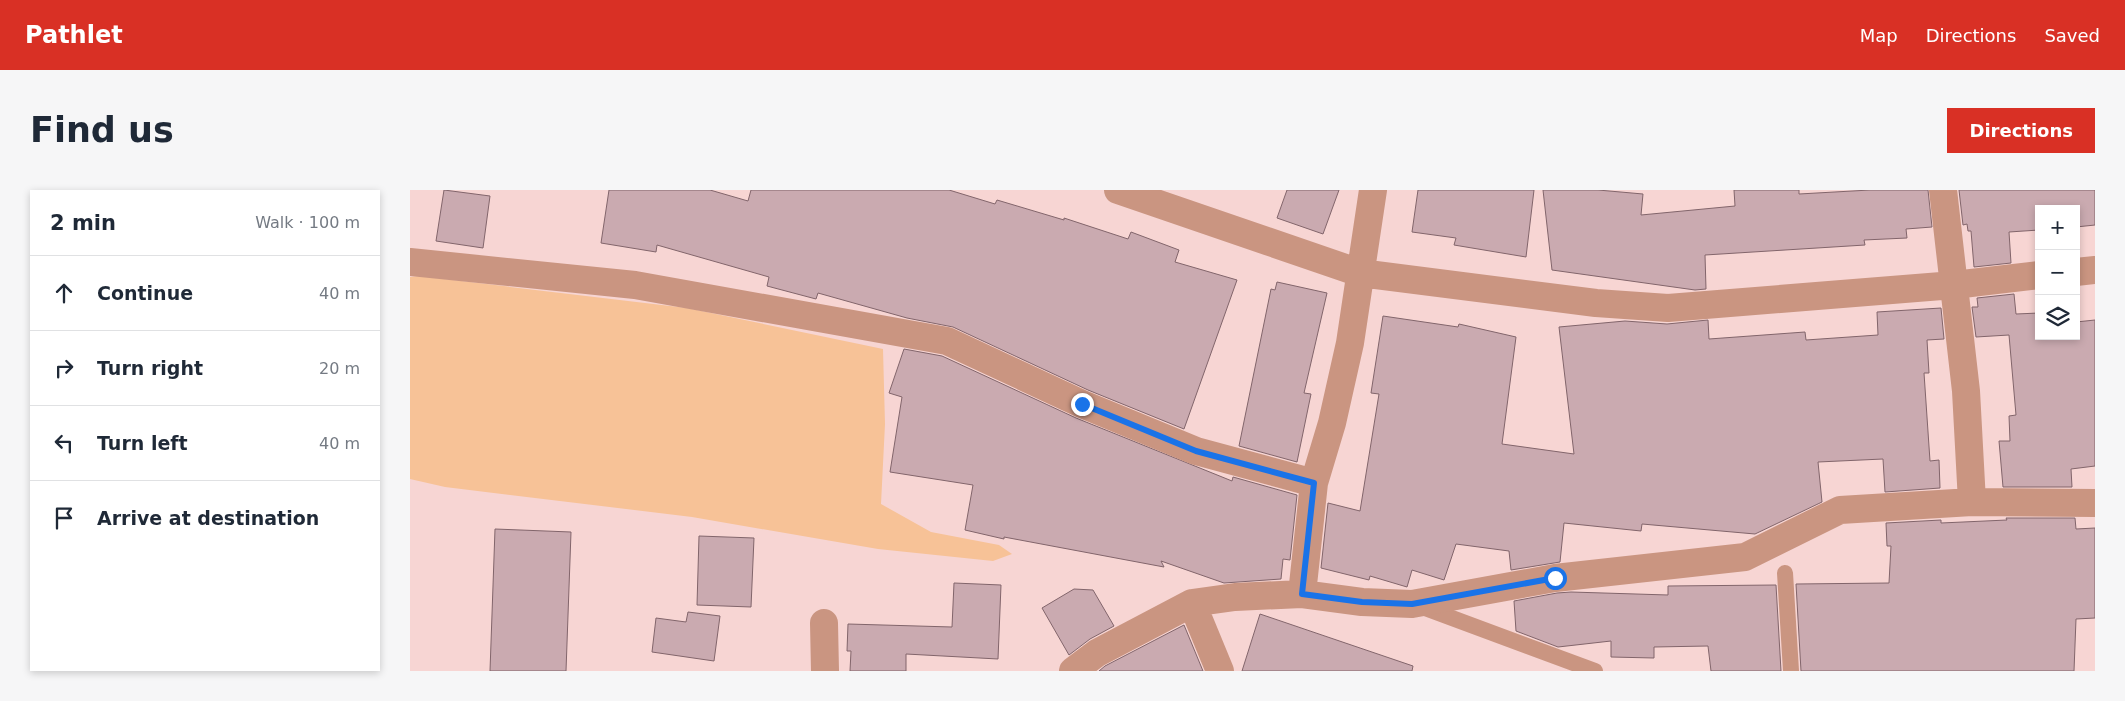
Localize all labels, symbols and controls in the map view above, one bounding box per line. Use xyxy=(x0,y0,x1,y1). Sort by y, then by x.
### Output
text: Pathlet xyxy=(25,21,123,49)
text: Map xyxy=(1860,25,1898,46)
text: Directions xyxy=(1926,25,2016,46)
text: Saved xyxy=(2044,25,2100,46)
button: Directions xyxy=(1947,108,2095,153)
text: Find us xyxy=(30,110,174,150)
map controls xyxy=(2035,205,2080,340)
button: + xyxy=(2035,205,2080,250)
text: 2 min xyxy=(50,211,116,235)
text: Walk · 100 m xyxy=(255,213,360,232)
button: − xyxy=(2035,250,2080,295)
icon: ahead xyxy=(50,279,78,307)
text: Continue xyxy=(97,282,193,304)
text: 40 m xyxy=(319,284,360,303)
button: layers xyxy=(2035,295,2080,340)
icon: right xyxy=(50,354,78,382)
text: Turn right xyxy=(97,357,203,379)
text: 20 m xyxy=(319,359,360,378)
route end xyxy=(1071,393,1094,416)
icon: left xyxy=(50,429,78,457)
text: Turn left xyxy=(97,432,188,454)
text: 40 m xyxy=(319,434,360,453)
icon: arrive xyxy=(50,504,78,532)
text: Arrive at destination xyxy=(97,507,319,529)
route start xyxy=(1544,567,1567,590)

